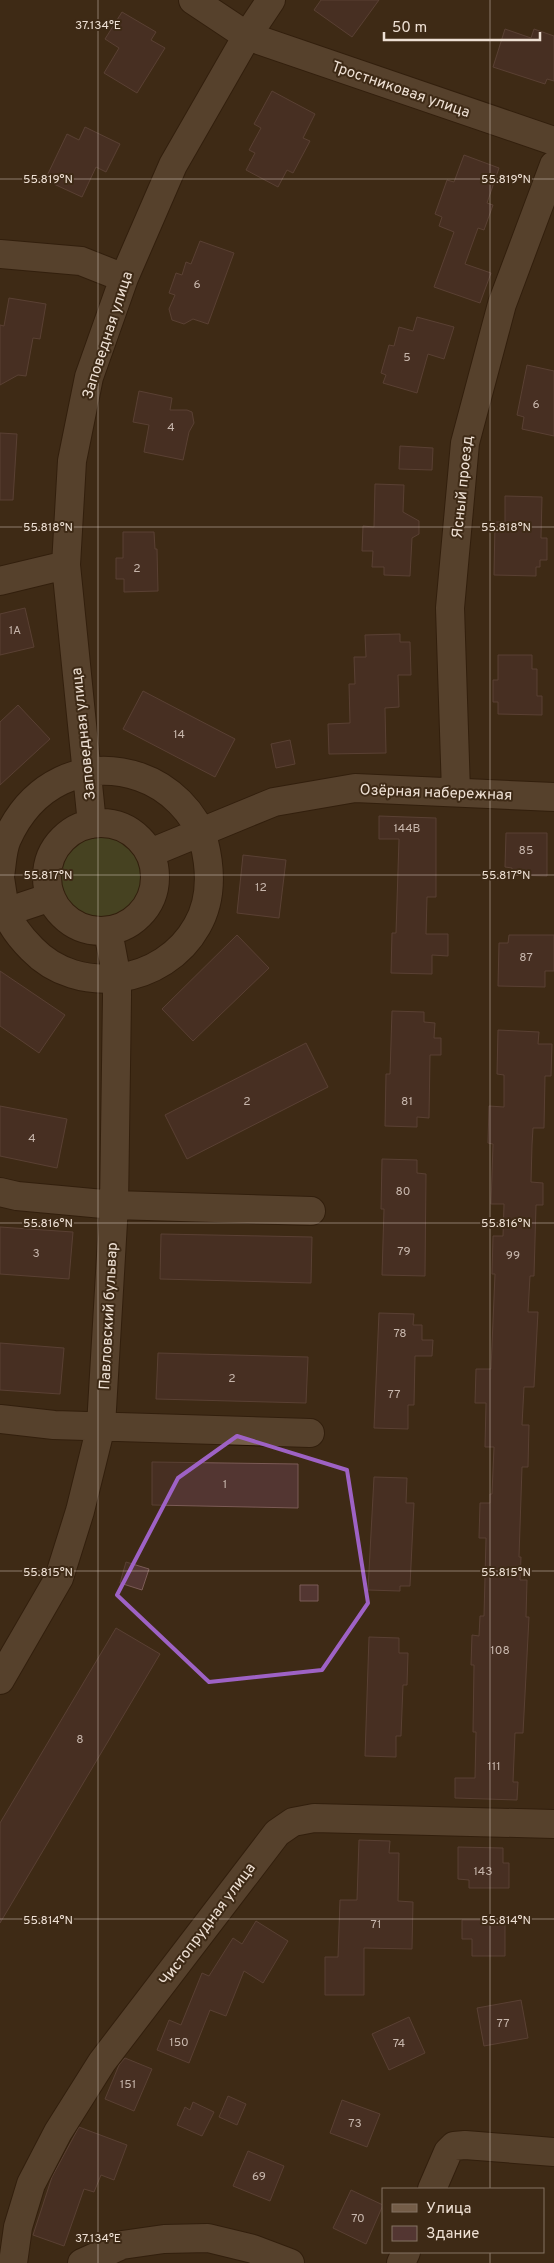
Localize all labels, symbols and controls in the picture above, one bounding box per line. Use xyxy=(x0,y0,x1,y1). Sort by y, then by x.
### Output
scale bar xyxy=(384,10,540,42)
text: 37.134°E xyxy=(75,18,121,34)
text: 50 m xyxy=(392,19,427,38)
street label: Тростниковая улица xyxy=(329,58,472,123)
text: 55.819°N xyxy=(23,172,73,188)
text: 55.819°N xyxy=(481,172,531,188)
street label: Заповедная улица xyxy=(79,269,138,402)
house number: 6 xyxy=(193,277,201,293)
house number: 5 xyxy=(403,350,411,366)
house number: 6 xyxy=(532,397,540,413)
house number: 4 xyxy=(167,420,175,436)
street label: Ясный проезд xyxy=(449,435,478,540)
text: 55.818°N xyxy=(23,520,73,536)
text: 55.818°N xyxy=(481,520,531,536)
house number: 2 xyxy=(133,561,141,577)
house number: 1А xyxy=(9,623,21,639)
street label: Заповедная улица xyxy=(68,667,101,801)
house number: 14 xyxy=(173,727,185,743)
street label: Озёрная набережная xyxy=(359,781,513,806)
house number: 144В xyxy=(393,821,421,837)
house number: 85 xyxy=(519,843,533,859)
text: 55.817°N xyxy=(23,868,73,884)
text: 55.817°N xyxy=(481,868,531,884)
house number: 12 xyxy=(255,880,267,896)
house number: 87 xyxy=(519,950,533,966)
house number: 2 xyxy=(243,1094,251,1110)
house number: 81 xyxy=(401,1094,413,1110)
house number: 4 xyxy=(28,1131,36,1147)
house number: 80 xyxy=(396,1184,410,1200)
text: 55.816°N xyxy=(23,1216,73,1232)
text: 55.816°N xyxy=(481,1216,531,1232)
street label: Павловский бульвар xyxy=(96,1242,123,1390)
house number: 79 xyxy=(397,1244,411,1260)
house number: 3 xyxy=(32,1246,40,1262)
house number: 99 xyxy=(506,1248,520,1264)
house number: 78 xyxy=(393,1326,407,1342)
house number: 2 xyxy=(228,1371,236,1387)
house number: 77 xyxy=(388,1387,400,1403)
house number: 1 xyxy=(223,1477,227,1493)
text: 55.815°N xyxy=(23,1565,73,1581)
text: 55.815°N xyxy=(481,1565,531,1581)
house number: 108 xyxy=(490,1643,510,1659)
house number: 8 xyxy=(76,1732,84,1748)
house number: 111 xyxy=(487,1759,501,1775)
street label: Чистопрудная улица xyxy=(156,1860,261,1990)
house number: 143 xyxy=(474,1864,492,1880)
text: 55.814°N xyxy=(23,1913,73,1929)
text: 55.814°N xyxy=(481,1913,531,1929)
house number: 71 xyxy=(371,1917,381,1933)
house number: 77 xyxy=(497,2016,509,2032)
house number: 150 xyxy=(169,2035,189,2051)
house number: 74 xyxy=(393,2036,405,2052)
house number: 151 xyxy=(120,2077,136,2093)
house number: 73 xyxy=(348,2116,362,2132)
house number: 69 xyxy=(252,2169,266,2185)
legend xyxy=(382,2188,544,2253)
text: Улица xyxy=(426,2200,471,2219)
house number: 70 xyxy=(351,2211,365,2227)
text: Здание xyxy=(426,2225,479,2244)
text: 37.134°E xyxy=(75,2231,121,2247)

